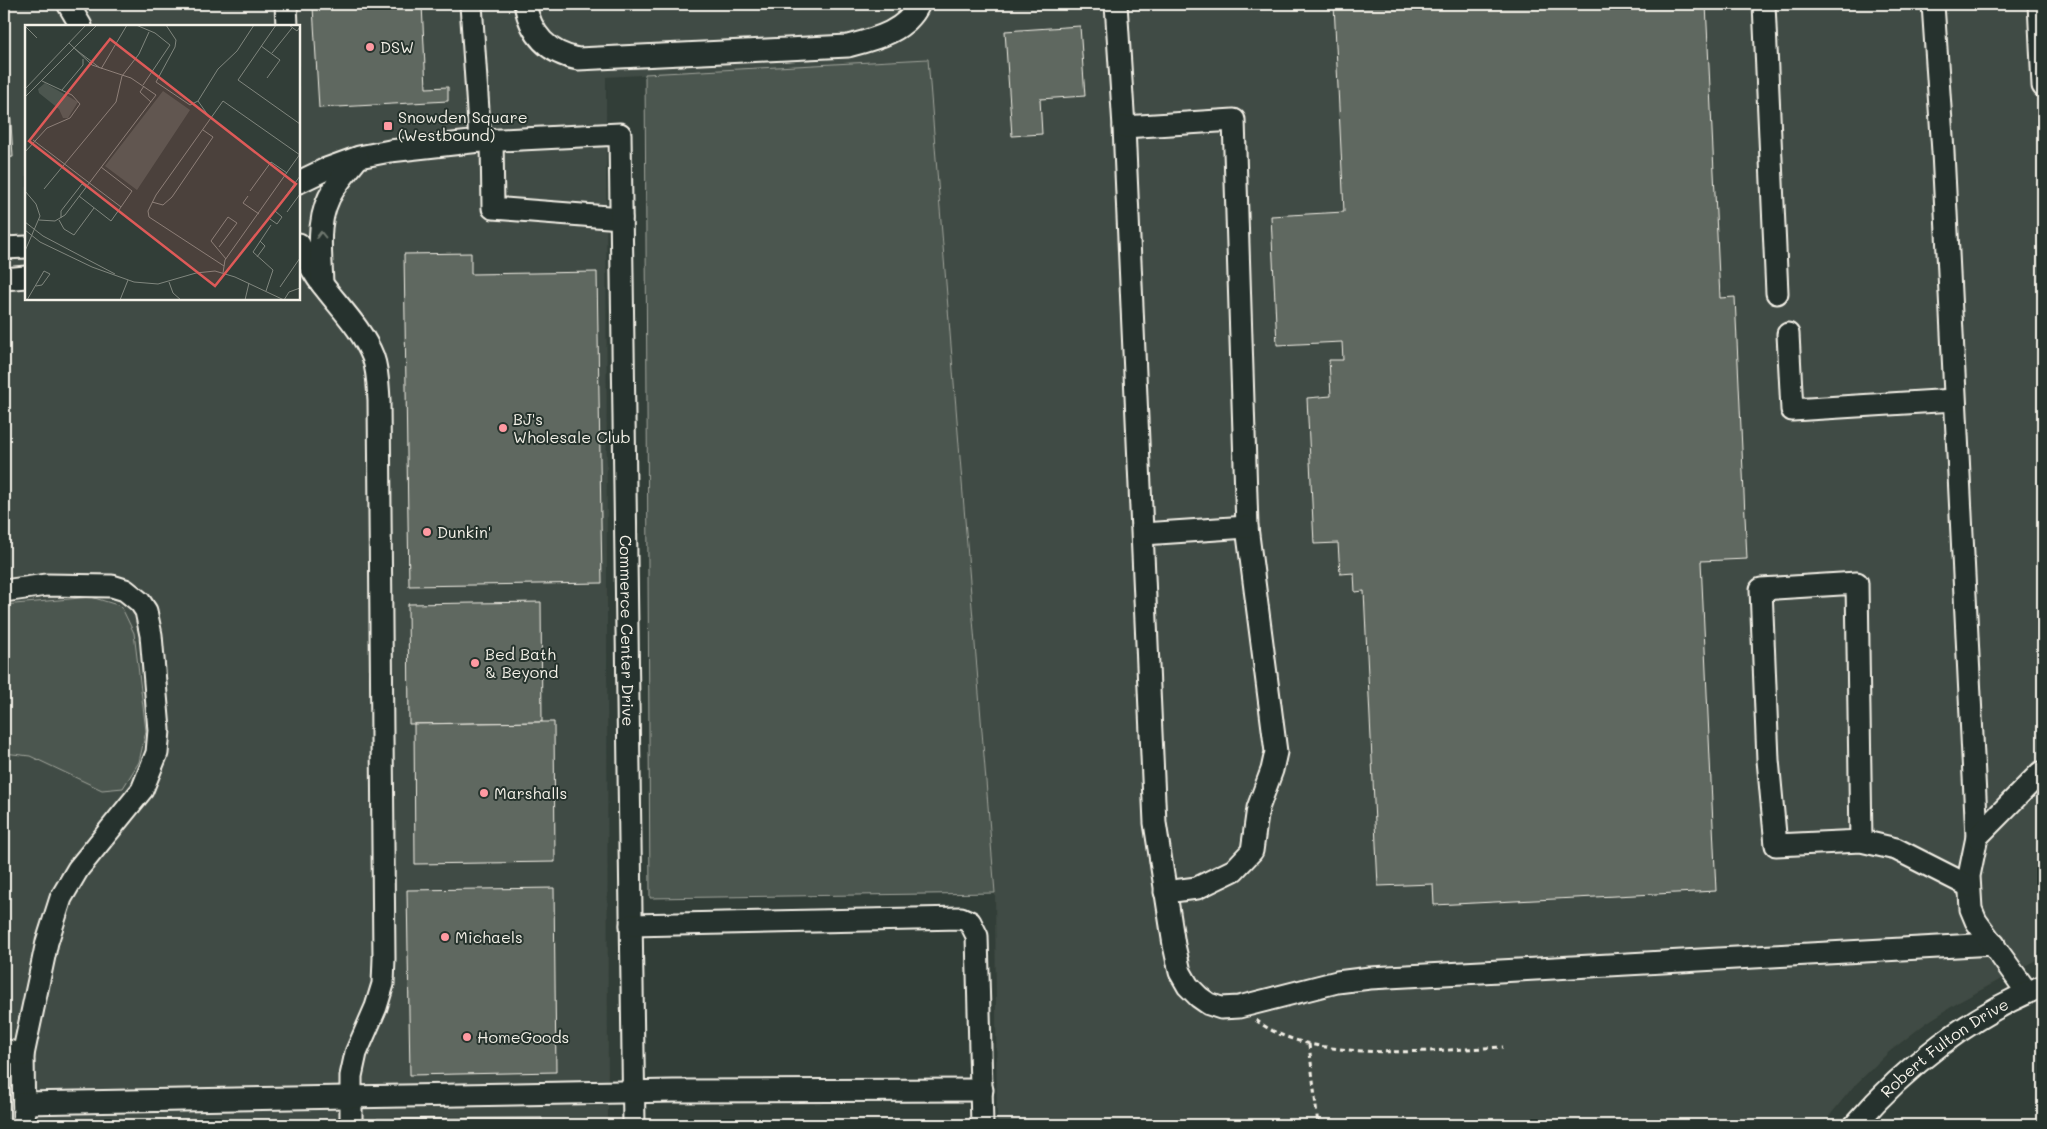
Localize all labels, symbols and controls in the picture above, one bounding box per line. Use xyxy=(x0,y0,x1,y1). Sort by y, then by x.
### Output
inset map xyxy=(25,25,300,300)
place label: DSW xyxy=(380,36,414,57)
marker: DSW xyxy=(364,41,376,53)
place label: Snowden Square (Westbound) xyxy=(398,106,528,145)
marker: Snowden Square (Westbound) xyxy=(382,120,394,132)
one-way arrow xyxy=(316,231,326,239)
place label: BJ's Wholesale Club xyxy=(513,408,631,447)
marker: BJ's Wholesale Club xyxy=(497,422,509,434)
place label: Dunkin' xyxy=(437,521,491,542)
marker: Dunkin' xyxy=(421,526,433,538)
street label: Commerce Center Drive xyxy=(616,535,639,726)
place label: Bed Bath & Beyond xyxy=(485,643,558,682)
marker: Bed Bath & Beyond xyxy=(469,657,481,669)
place label: Marshalls xyxy=(494,782,567,803)
marker: Marshalls xyxy=(478,787,490,799)
place label: Michaels xyxy=(455,926,523,947)
marker: Michaels xyxy=(439,931,451,943)
street label: Robert Fulton Drive xyxy=(1876,993,2012,1102)
place label: HomeGoods xyxy=(477,1026,569,1047)
marker: HomeGoods xyxy=(461,1031,473,1043)

